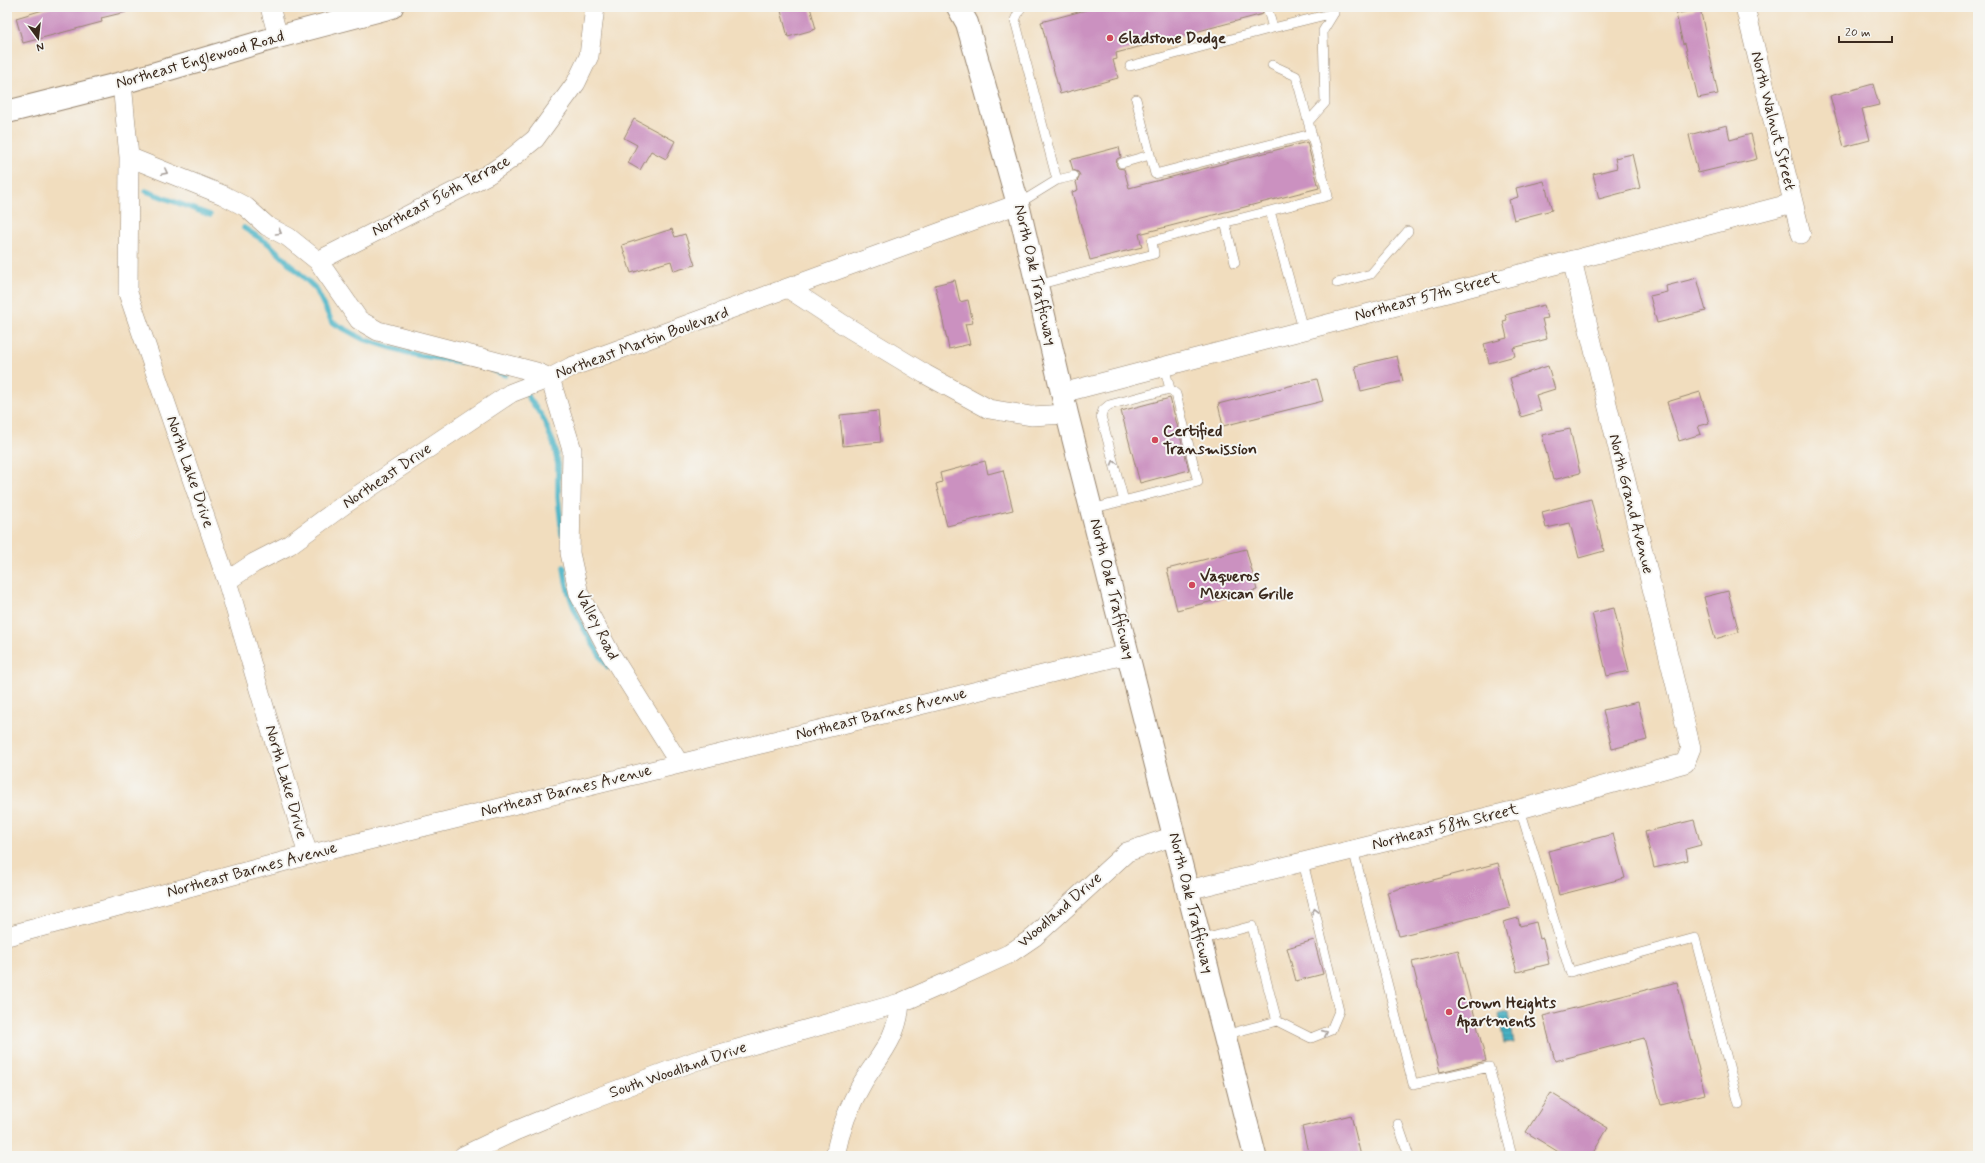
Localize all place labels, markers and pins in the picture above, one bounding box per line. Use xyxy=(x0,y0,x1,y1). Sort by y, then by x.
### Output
place label: Gladstone Dodge xyxy=(1118,28,1226,50)
marker: Gladstone Dodge xyxy=(1105,33,1115,43)
place label: Certified Transmission xyxy=(1163,421,1257,460)
marker: Certified Transmission xyxy=(1150,435,1160,445)
place label: Vaqueros Mexican Grille xyxy=(1200,566,1294,605)
marker: Vaqueros Mexican Grille xyxy=(1187,580,1197,590)
place label: Crown Heights Apartments xyxy=(1457,993,1557,1033)
marker: Crown Heights Apartments xyxy=(1444,1007,1454,1017)

